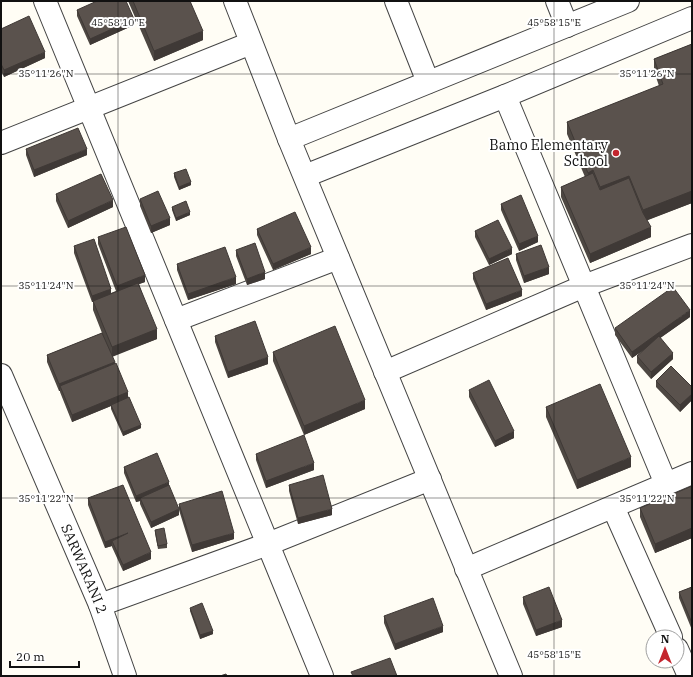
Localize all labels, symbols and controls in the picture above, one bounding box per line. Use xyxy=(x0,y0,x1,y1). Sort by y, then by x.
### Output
text: 45°58'10"E xyxy=(91,16,145,29)
text: 45°58'15"E xyxy=(527,16,581,29)
text: 35°11'26"N xyxy=(19,67,74,80)
text: 35°11'26"N xyxy=(620,67,675,80)
place label: Bamo Elementary School xyxy=(489,136,609,170)
marker: Bamo Elementary School xyxy=(611,148,621,158)
text: 35°11'24"N xyxy=(19,279,74,292)
text: 35°11'24"N xyxy=(620,279,675,292)
text: 35°11'22"N xyxy=(19,492,74,505)
text: 35°11'22"N xyxy=(620,492,675,505)
street label: SARWARANI 2 xyxy=(57,521,111,616)
north arrow xyxy=(645,629,685,669)
text: N xyxy=(661,632,670,646)
scale bar xyxy=(10,643,79,669)
text: 45°58'15"E xyxy=(527,648,581,661)
text: 20 m xyxy=(16,649,45,664)

